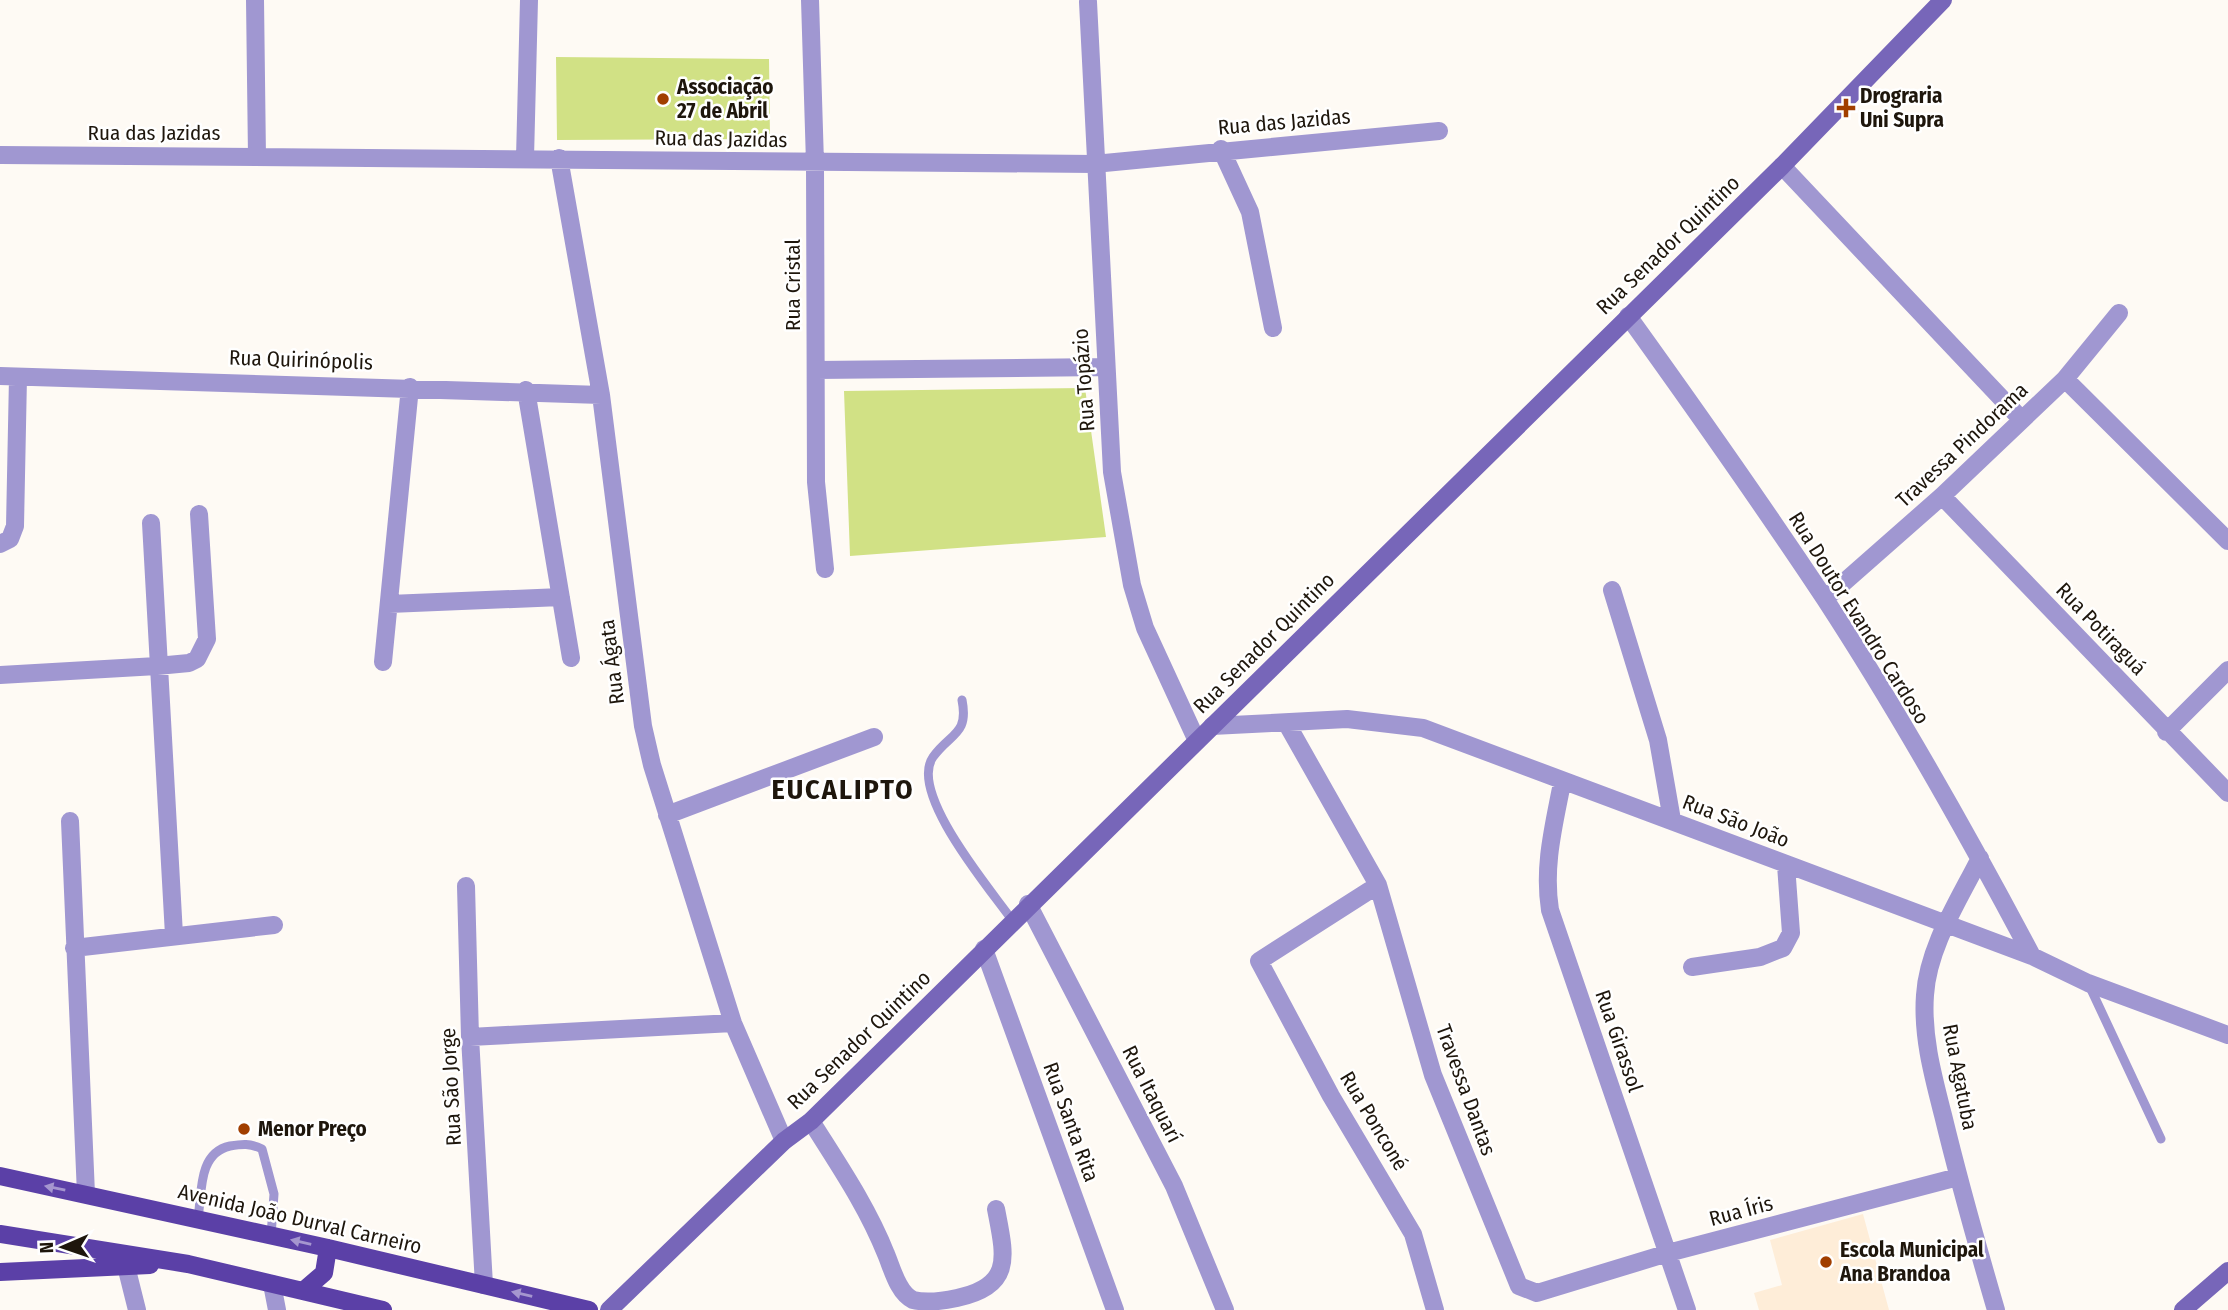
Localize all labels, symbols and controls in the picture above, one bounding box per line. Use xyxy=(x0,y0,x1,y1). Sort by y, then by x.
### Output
place label: Associação 27 de Abril xyxy=(676,74,774,124)
place label: Drograria Uni Supra xyxy=(1860,83,1944,133)
marker: Associação 27 de Abril xyxy=(655,91,671,107)
marker: Drograria Uni Supra xyxy=(1838,100,1854,116)
street label: Rua das Jazidas xyxy=(1217,103,1351,141)
street label: Rua das Jazidas xyxy=(88,120,220,146)
street label: Rua das Jazidas xyxy=(654,125,788,153)
street label: Rua Senador Quintino xyxy=(1591,170,1745,320)
street label: Rua Cristal xyxy=(780,239,806,331)
street label: Rua Topázio xyxy=(1067,328,1101,432)
street label: Rua Quirinópolis xyxy=(229,344,373,376)
street label: Travessa Pindorama xyxy=(1891,377,2033,513)
street label: Rua Doutor Evandro Cardoso xyxy=(1783,507,1935,729)
street label: Rua Senador Quintino xyxy=(1188,567,1340,719)
street label: Rua Potiraguá xyxy=(2050,577,2152,681)
street label: Rua Ágata xyxy=(594,618,630,706)
district label: EUCALIPTO xyxy=(771,773,915,806)
street label: Rua São João xyxy=(1679,789,1793,853)
street label: Rua Senador Quintino xyxy=(782,965,936,1115)
street label: Rua Girassol xyxy=(1589,987,1649,1096)
street label: Travessa Dantas xyxy=(1430,1021,1502,1159)
street label: Rua Agatuba xyxy=(1937,1022,1983,1132)
street label: Rua São Jorge xyxy=(435,1027,467,1147)
street label: Rua Itaquarí xyxy=(1117,1041,1187,1147)
street label: Rua Santa Rita xyxy=(1037,1059,1105,1185)
street label: Rua Ponconé xyxy=(1334,1067,1414,1175)
place label: Menor Preço xyxy=(258,1116,367,1142)
marker: Menor Preço xyxy=(236,1121,252,1137)
street label: Avenida João Durval Carneiro xyxy=(176,1178,424,1260)
one-way arrow xyxy=(44,1182,66,1193)
street label: Rua Íris xyxy=(1706,1190,1776,1232)
north arrow xyxy=(28,1212,98,1282)
one-way arrow xyxy=(290,1237,312,1248)
place label: Escola Municipal Ana Brandoa xyxy=(1839,1237,1984,1287)
text: N xyxy=(35,1241,58,1254)
marker: Escola Municipal Ana Brandoa xyxy=(1818,1254,1834,1270)
one-way arrow xyxy=(511,1289,533,1300)

